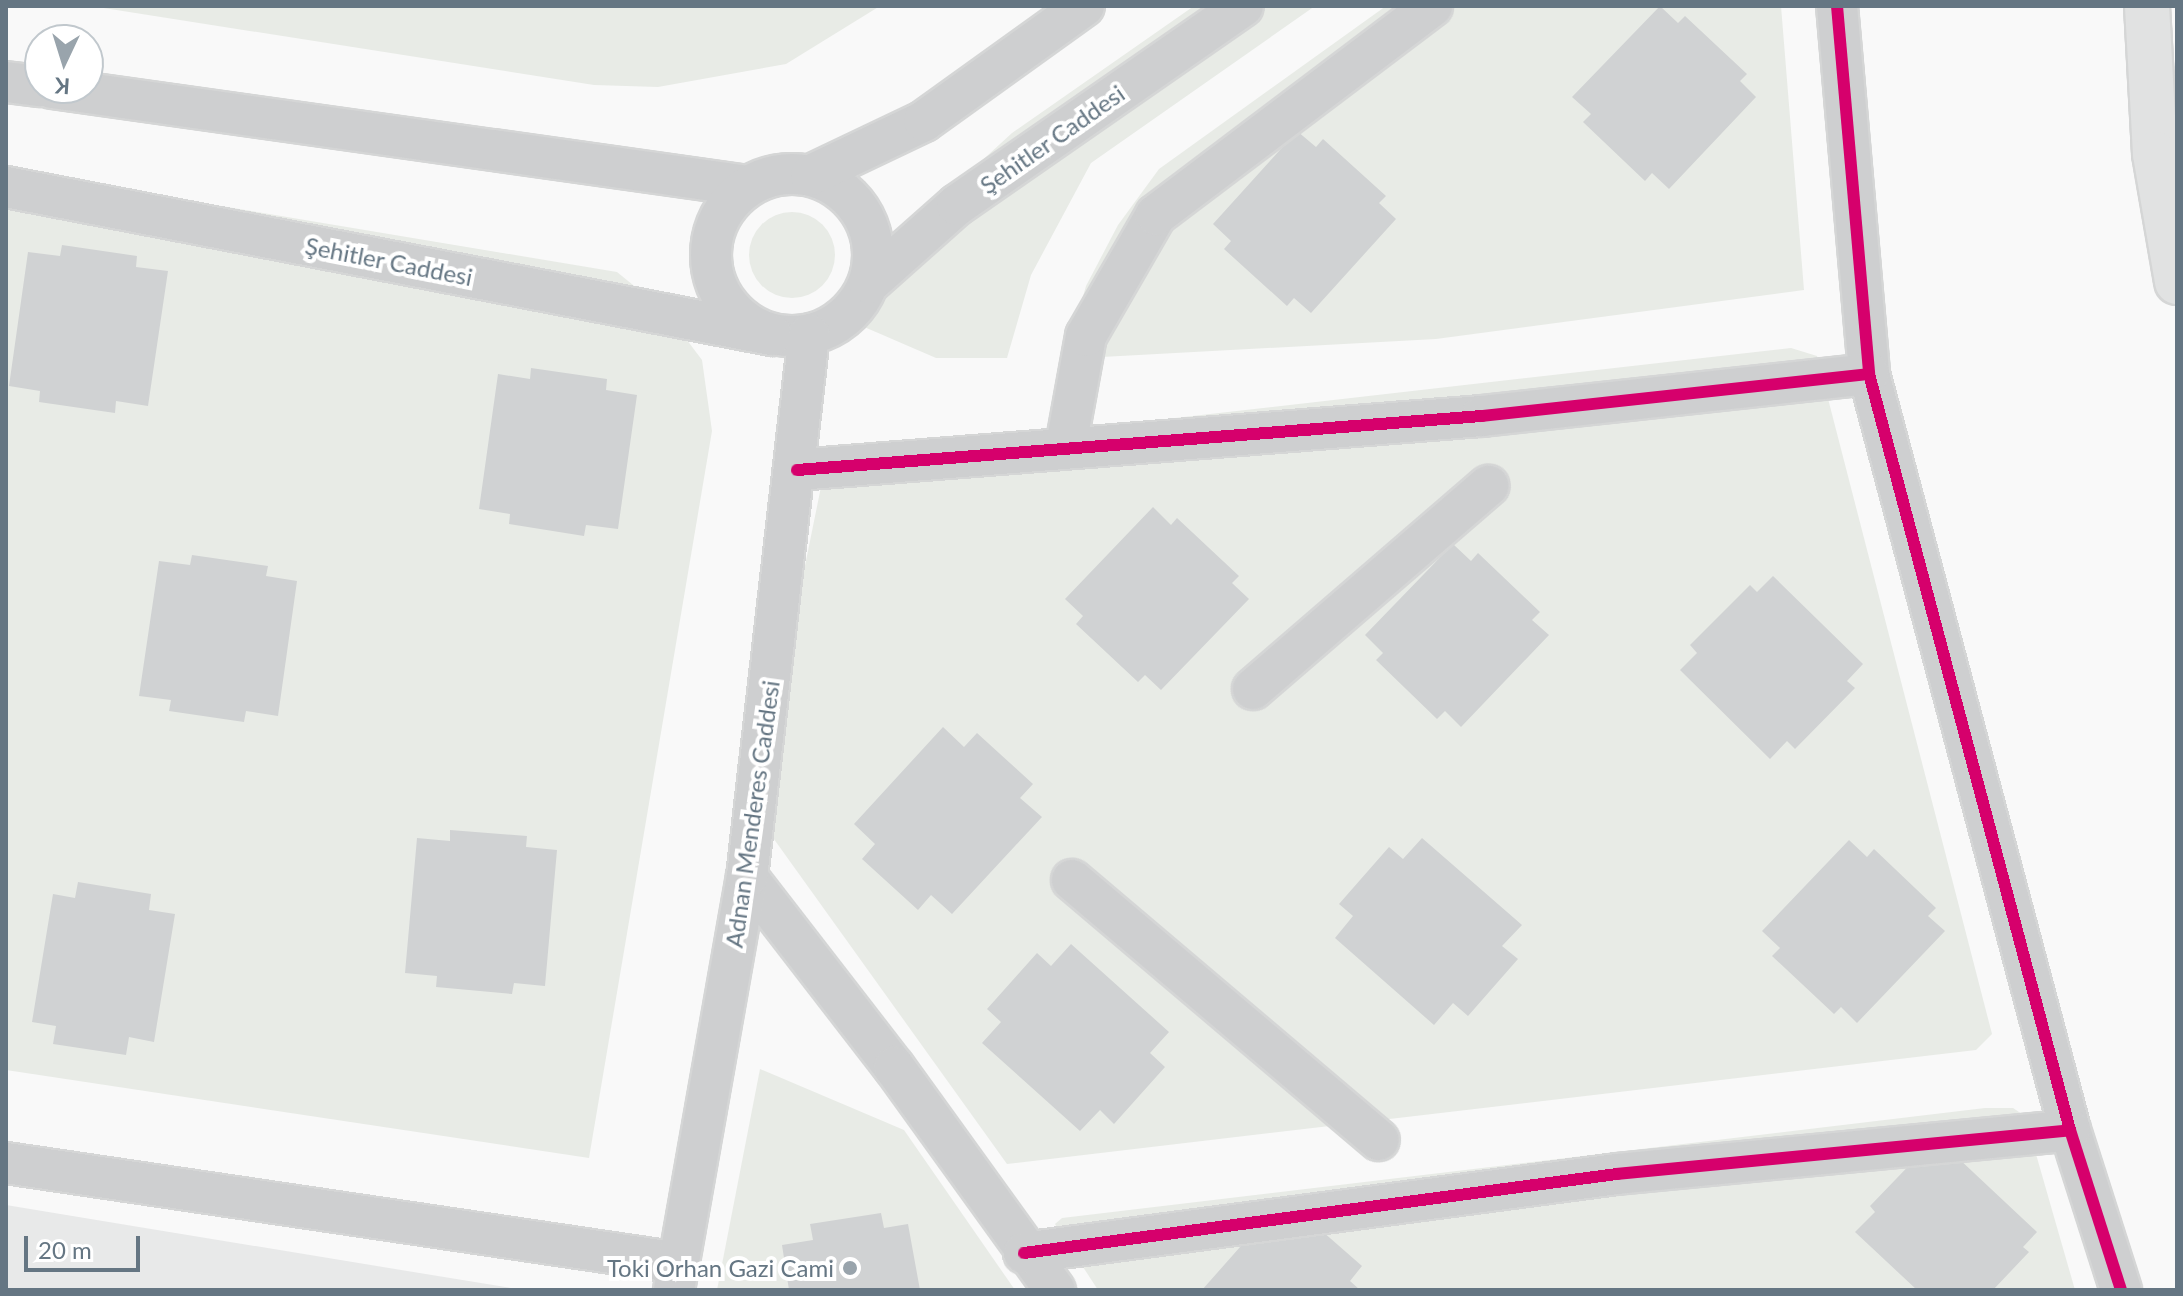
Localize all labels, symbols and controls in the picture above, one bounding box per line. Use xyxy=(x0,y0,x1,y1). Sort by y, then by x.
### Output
north arrow xyxy=(24,24,104,104)
text: K xyxy=(54,72,71,100)
street label: Şehitler Caddesi xyxy=(974,78,1130,200)
street label: Şehitler Caddesi xyxy=(303,231,475,291)
street label: Adnan Menderes Caddesi xyxy=(719,679,785,949)
scale bar xyxy=(28,1220,144,1270)
text: 20 m xyxy=(38,1235,92,1264)
place label: Toki Orhan Gazi Cami xyxy=(607,1254,834,1282)
marker: Toki Orhan Gazi Cami xyxy=(841,1259,859,1277)

